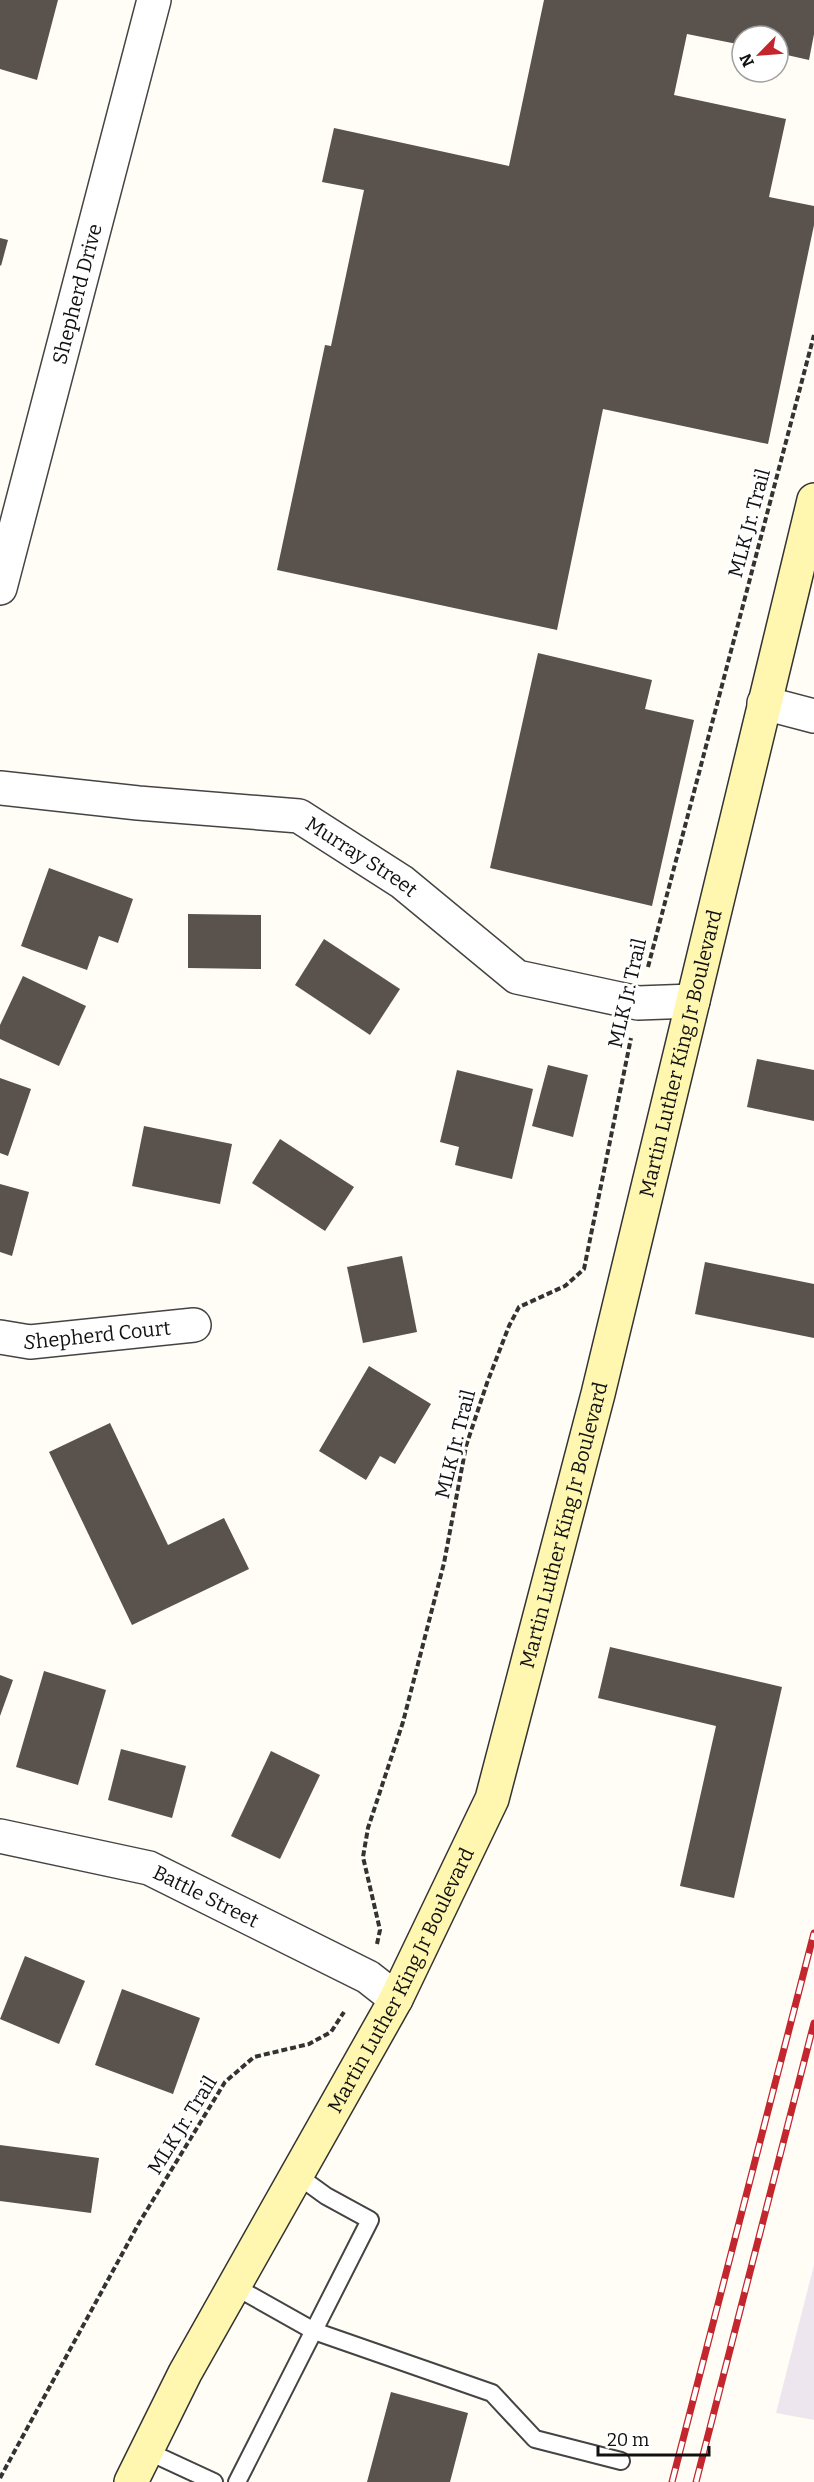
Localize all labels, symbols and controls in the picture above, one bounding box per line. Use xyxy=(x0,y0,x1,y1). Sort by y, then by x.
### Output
north arrow xyxy=(730,24,790,84)
text: N xyxy=(736,51,758,70)
street label: Shepherd Drive xyxy=(47,221,107,367)
street label: MLK Jr. Trail xyxy=(723,466,775,580)
street label: Murray Street xyxy=(301,812,422,902)
street label: Martin Luther King Jr Boulevard xyxy=(634,907,727,1200)
street label: MLK Jr. Trail xyxy=(603,936,651,1050)
street label: Shepherd Court xyxy=(22,1315,172,1355)
street label: Martin Luther King Jr Boulevard xyxy=(515,1379,613,1671)
street label: MLK Jr. Trail xyxy=(430,1387,480,1501)
street label: Martin Luther King Jr Boulevard xyxy=(322,1844,479,2117)
street label: Battle Street xyxy=(149,1860,263,1933)
street label: MLK Jr. Trail xyxy=(142,2071,222,2179)
scale bar xyxy=(598,2419,709,2457)
text: 20 m xyxy=(607,2429,649,2451)

